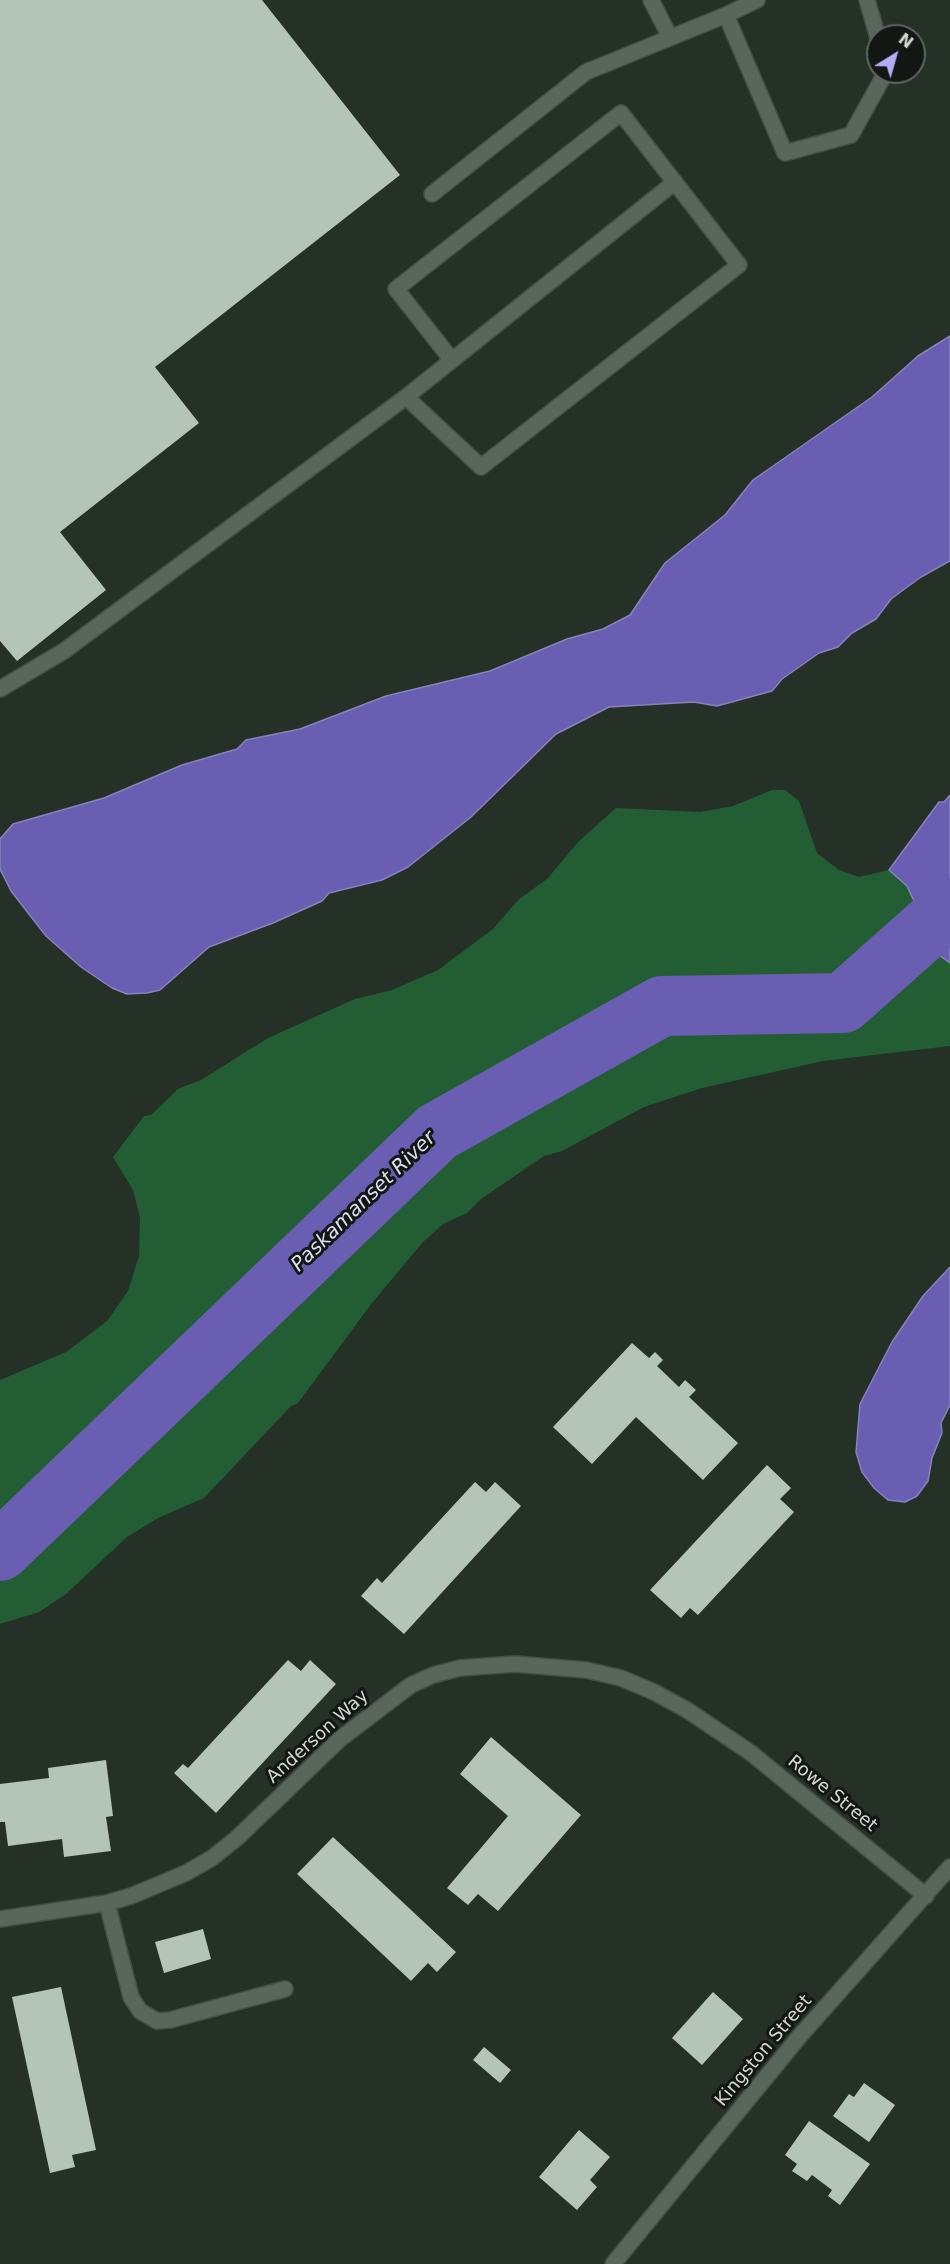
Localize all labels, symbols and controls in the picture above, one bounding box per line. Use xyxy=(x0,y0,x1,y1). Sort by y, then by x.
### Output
north arrow xyxy=(866,24,926,84)
text: N xyxy=(895,29,917,52)
water label: Paskamanset River xyxy=(287,1127,441,1277)
street label: Anderson Way xyxy=(263,1686,373,1788)
street label: Rowe Street xyxy=(783,1751,881,1837)
street label: Kingston Street xyxy=(711,1991,817,2111)

